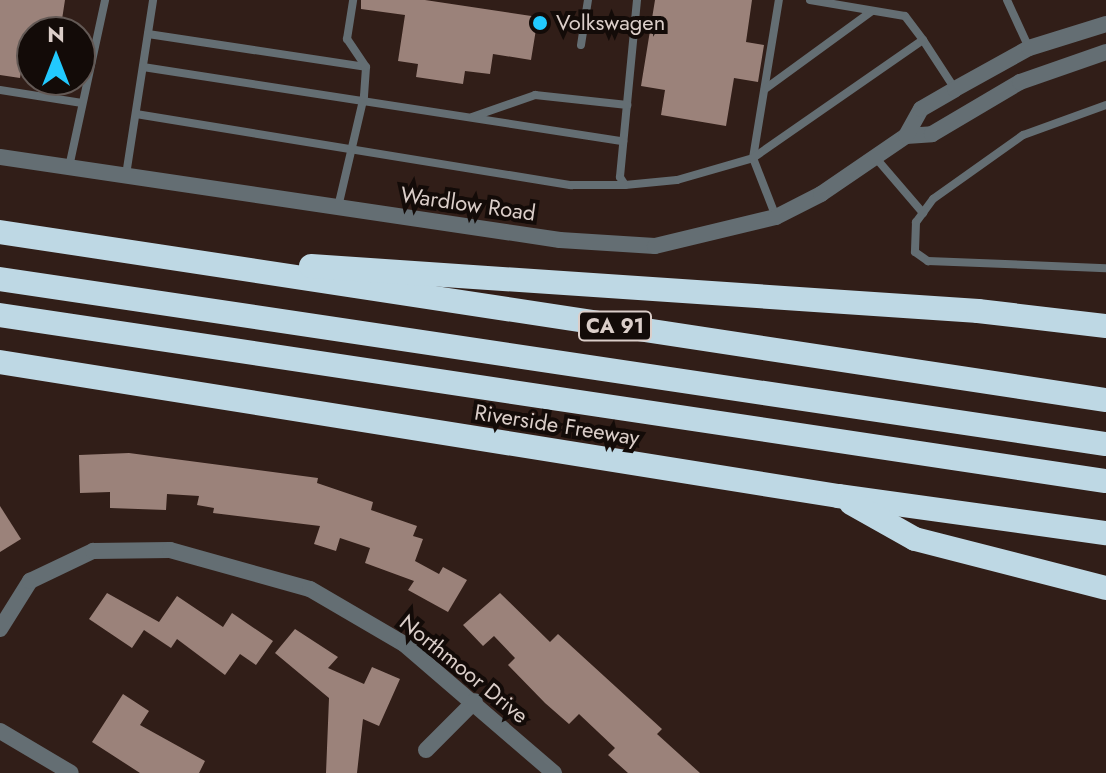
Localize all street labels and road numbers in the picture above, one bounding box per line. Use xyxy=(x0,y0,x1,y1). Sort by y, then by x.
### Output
street label: Wardlow Road xyxy=(399,181,537,227)
road number: CA 91 xyxy=(577,310,653,342)
street label: Riverside Freeway xyxy=(473,399,641,451)
street label: Northmoor Drive xyxy=(394,609,534,729)

